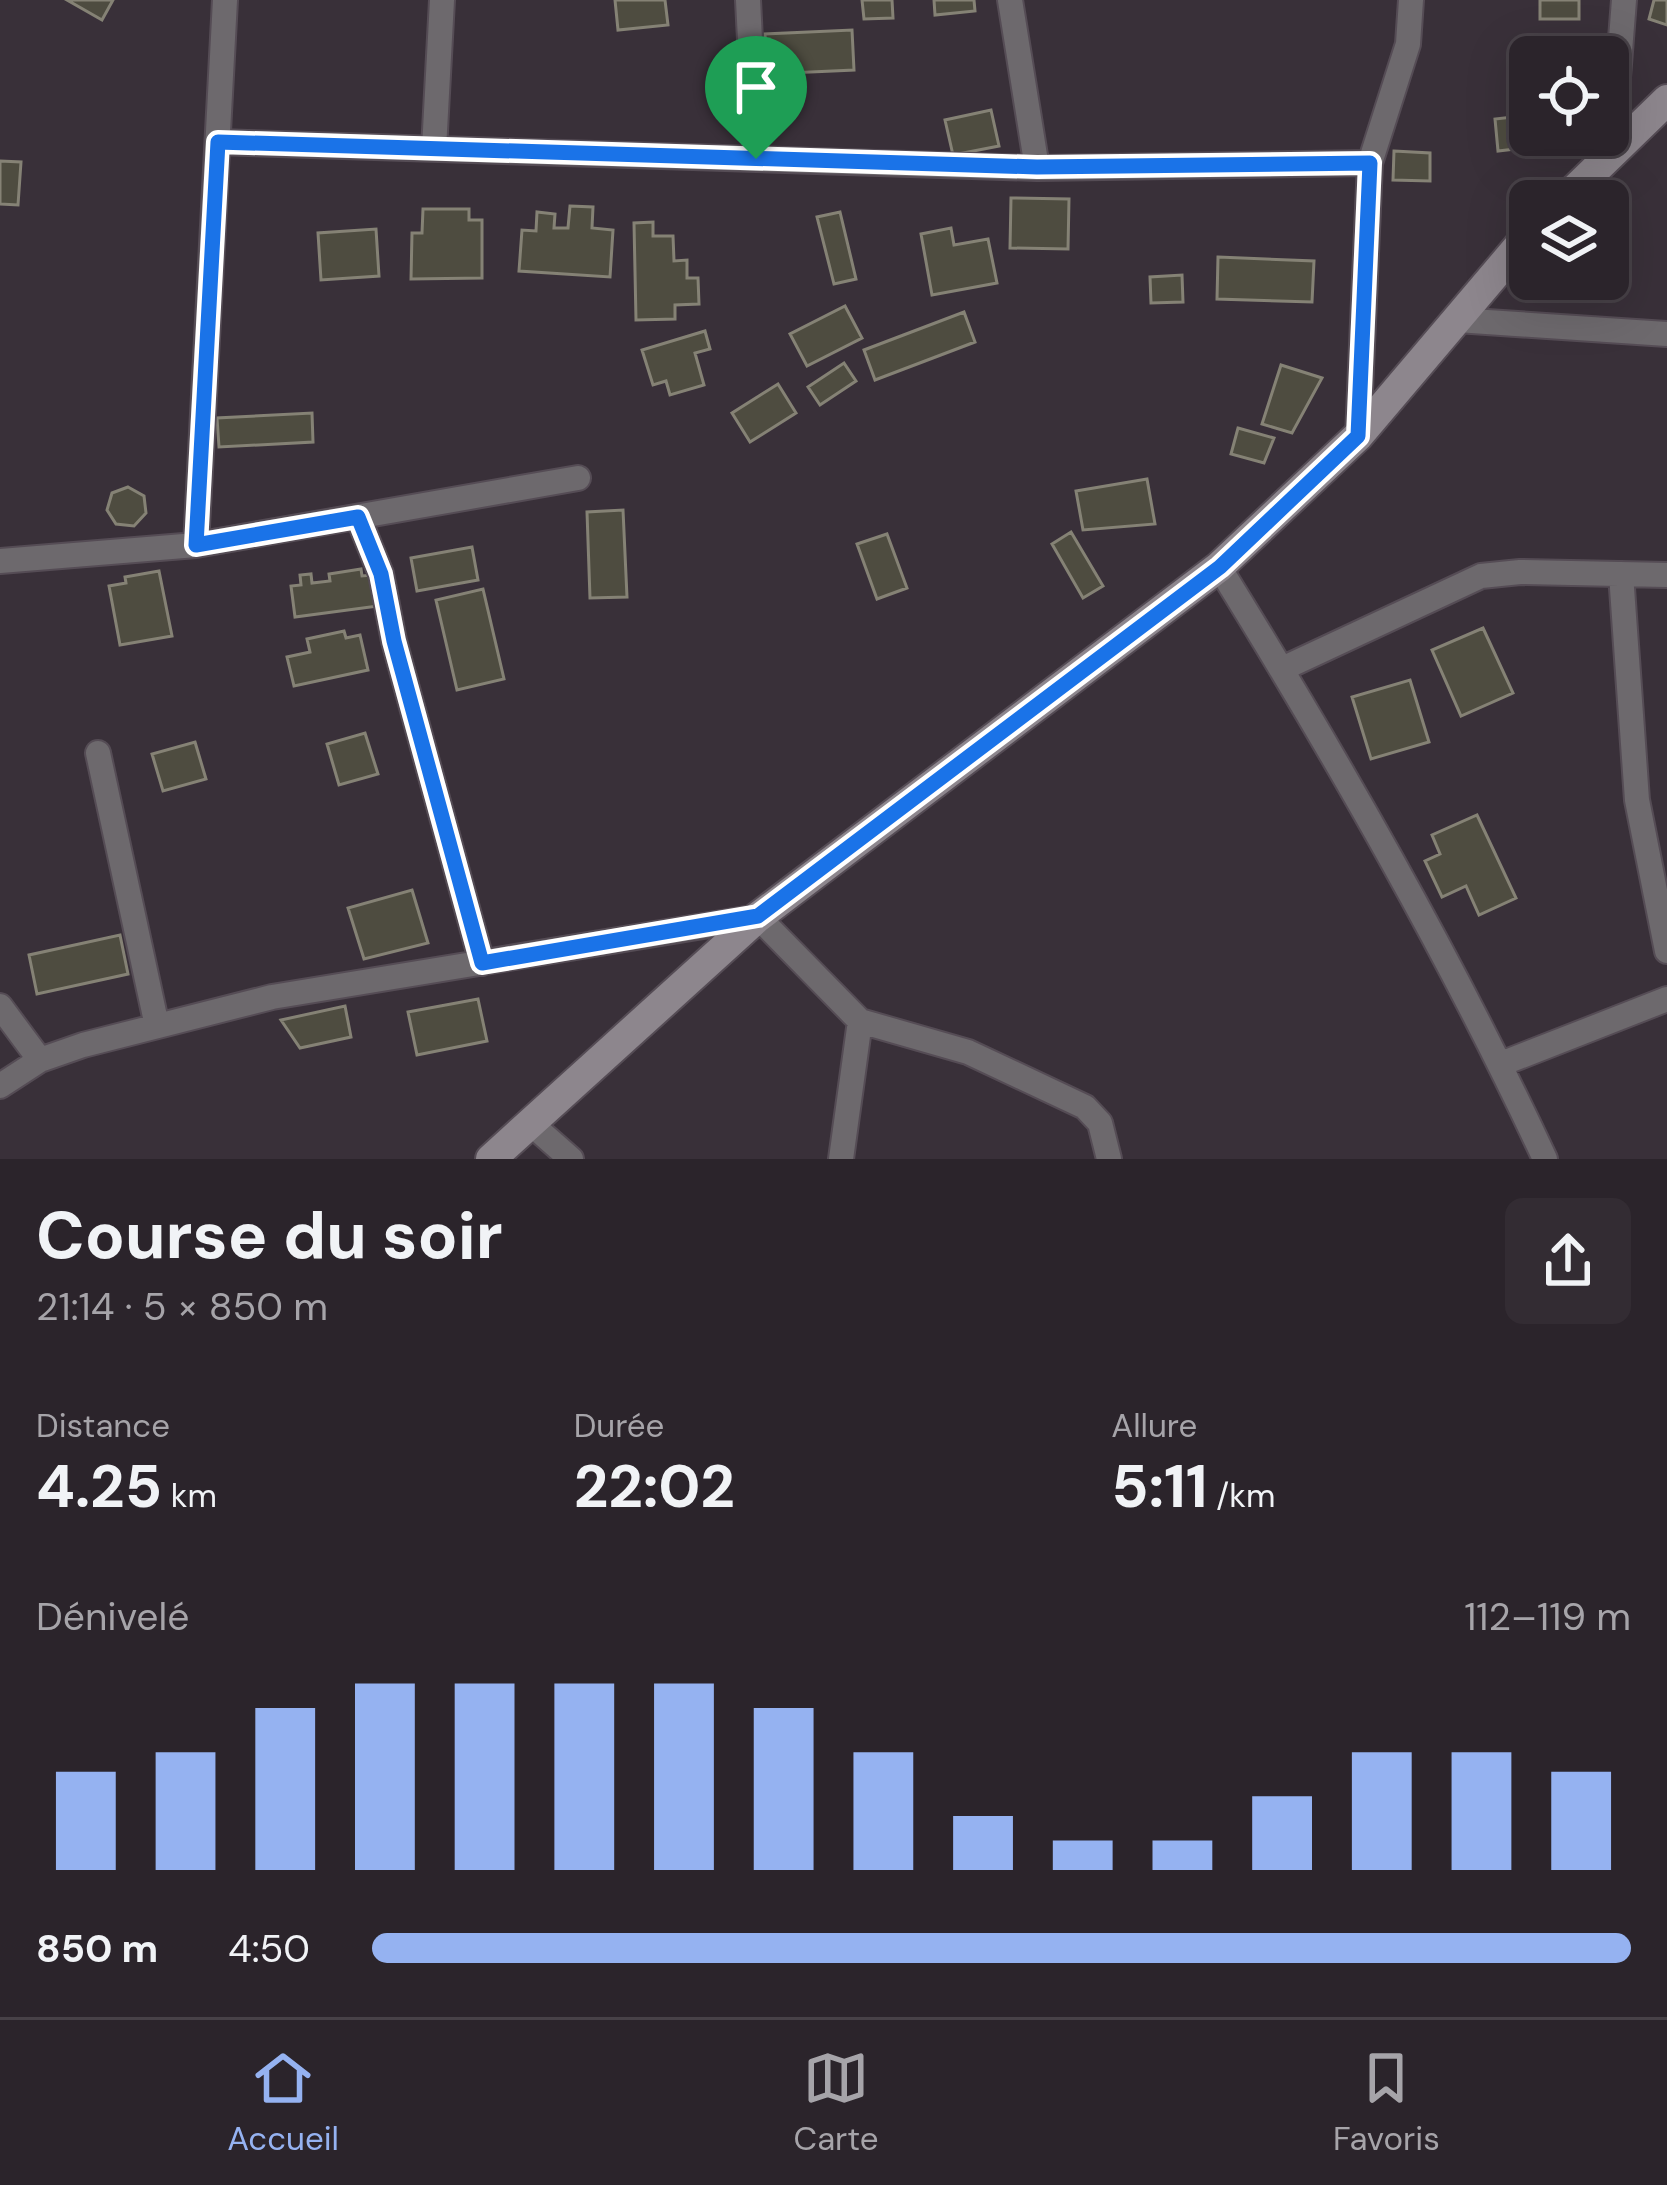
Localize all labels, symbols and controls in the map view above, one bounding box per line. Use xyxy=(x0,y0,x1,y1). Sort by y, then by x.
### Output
pin xyxy=(705,36,807,159)
map controls xyxy=(1509,36,1629,300)
button: locate xyxy=(1509,36,1629,156)
icon: arrive xyxy=(723,54,789,120)
button: layers xyxy=(1509,180,1629,300)
text: Course du soir xyxy=(36,1193,503,1278)
button: share xyxy=(1505,1198,1631,1324)
text: 21:14 · 5 × 850 m xyxy=(36,1281,328,1332)
text: Distance xyxy=(36,1404,170,1447)
text: Durée xyxy=(574,1404,664,1447)
text: Allure xyxy=(1111,1404,1197,1447)
text: 4.25 xyxy=(36,1447,162,1526)
text: 22:02 xyxy=(574,1447,735,1526)
text: 5:11 xyxy=(1111,1447,1208,1526)
text: km xyxy=(162,1474,217,1517)
text: /km xyxy=(1208,1474,1275,1517)
text: Dénivelé xyxy=(36,1591,189,1642)
text: 112–119 m xyxy=(1464,1591,1631,1642)
text: 850 m xyxy=(36,1923,158,1974)
text: 4:50 xyxy=(228,1923,310,1974)
tab: Accueil xyxy=(227,2045,339,2160)
tab: Carte xyxy=(793,2045,879,2160)
tab: Favoris xyxy=(1333,2045,1440,2160)

